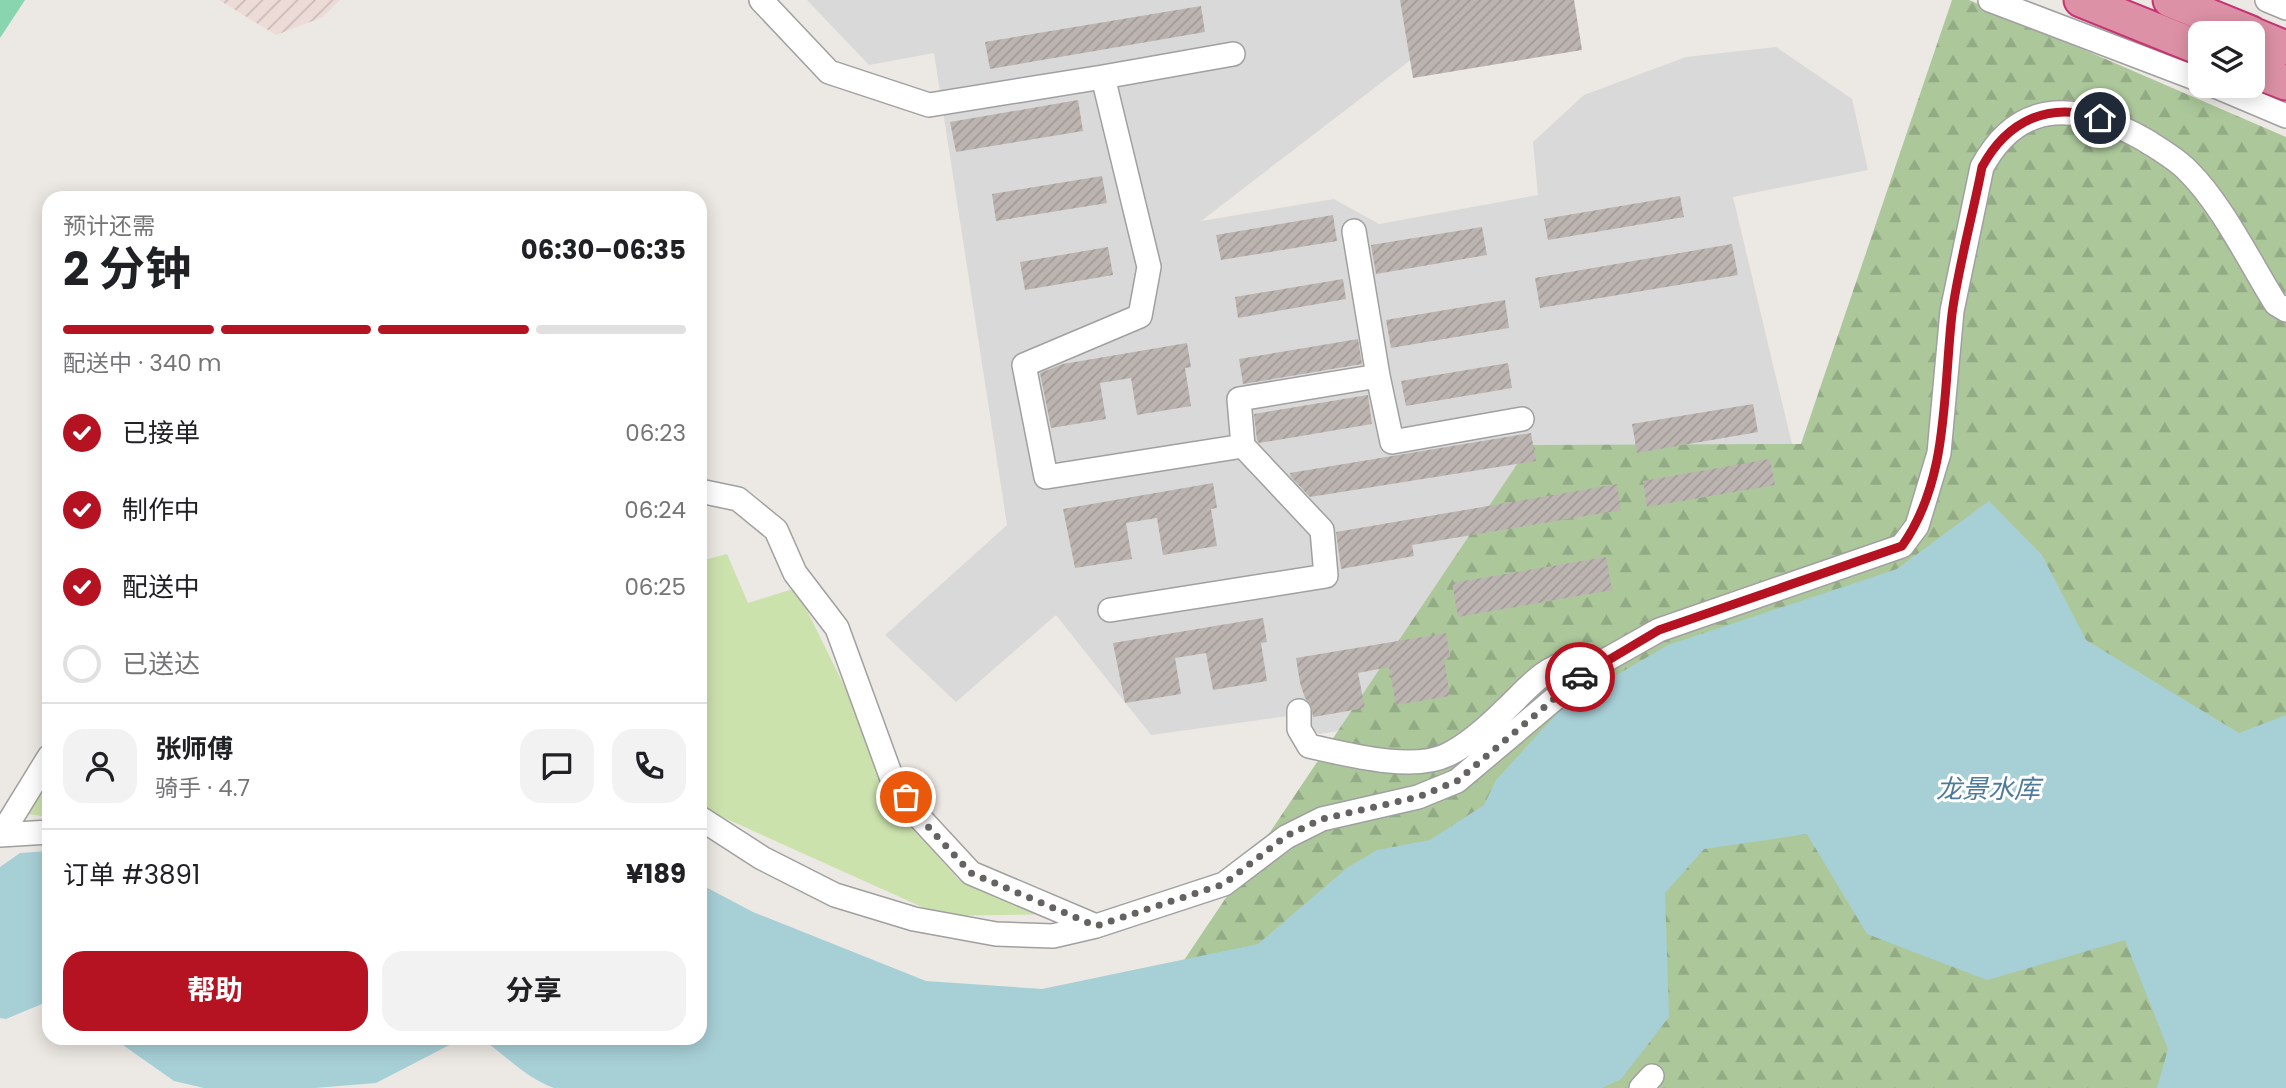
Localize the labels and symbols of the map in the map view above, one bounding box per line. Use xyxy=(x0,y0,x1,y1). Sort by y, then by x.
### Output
pin xyxy=(2070,88,2130,148)
courier xyxy=(1545,642,1615,712)
pin xyxy=(876,767,936,827)
water label: 龙景水库 xyxy=(1936,771,2044,807)

